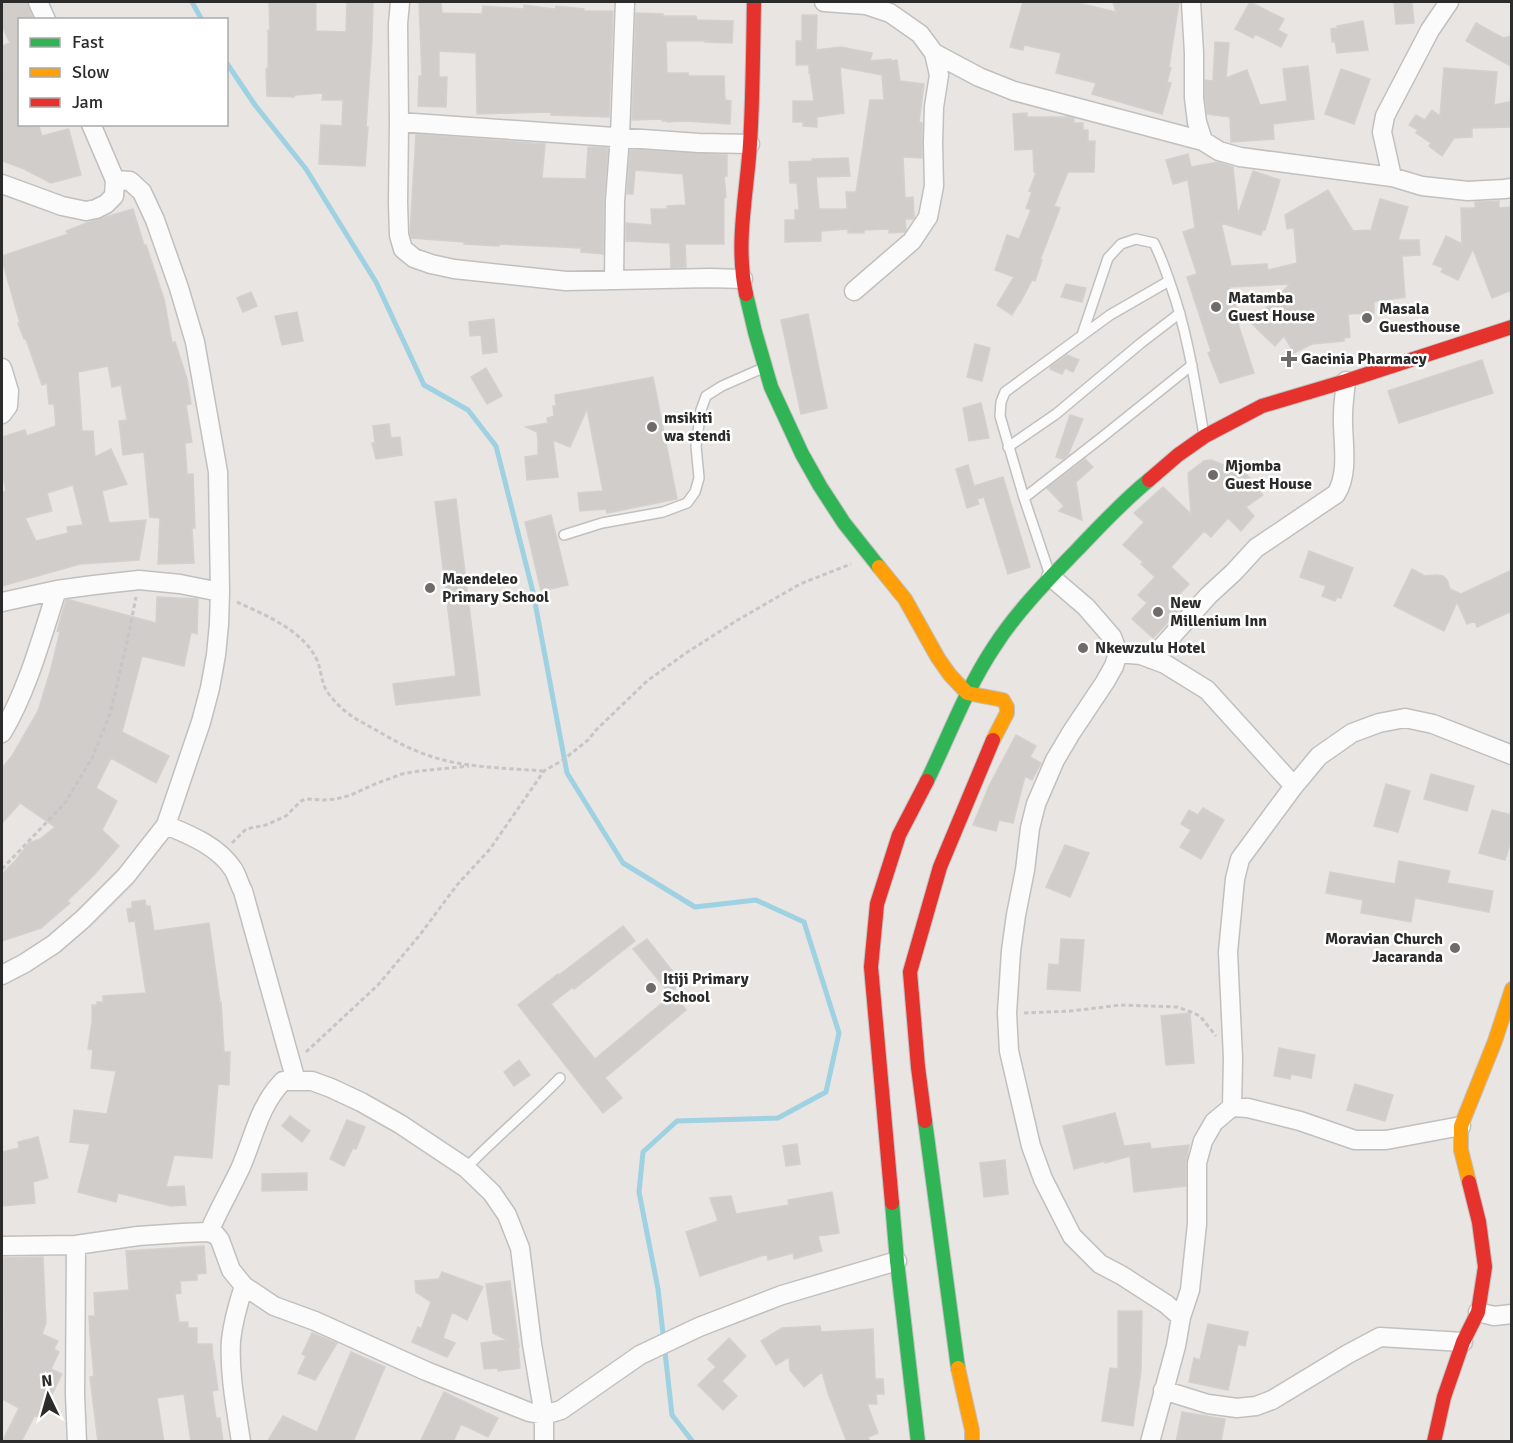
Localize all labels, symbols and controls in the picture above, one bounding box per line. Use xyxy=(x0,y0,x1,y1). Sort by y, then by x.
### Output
legend xyxy=(18,18,228,126)
text: Fast xyxy=(72,31,104,53)
text: Slow xyxy=(72,61,109,83)
text: Jam xyxy=(72,91,103,113)
place label: Matamba Guest House xyxy=(1228,288,1315,326)
place label: Masala Guesthouse xyxy=(1379,299,1460,337)
marker: Matamba Guest House xyxy=(1209,300,1223,314)
marker: Masala Guesthouse xyxy=(1360,311,1374,325)
place label: Gacinia Pharmacy xyxy=(1301,349,1427,369)
marker: Gacinia Pharmacy xyxy=(1282,352,1296,366)
place label: msikiti wa stendi xyxy=(664,408,731,446)
marker: msikiti wa stendi xyxy=(645,420,659,434)
place label: Mjomba Guest House xyxy=(1225,456,1312,494)
marker: Mjomba Guest House xyxy=(1206,468,1220,482)
place label: Maendeleo Primary School xyxy=(442,569,549,607)
marker: Maendeleo Primary School xyxy=(423,581,437,595)
place label: New Millenium Inn xyxy=(1170,593,1267,631)
marker: New Millenium Inn xyxy=(1151,605,1165,619)
place label: Nkewzulu Hotel xyxy=(1095,638,1205,658)
marker: Nkewzulu Hotel xyxy=(1076,641,1090,655)
place label: Moravian Church Jacaranda xyxy=(1325,929,1443,967)
marker: Moravian Church Jacaranda xyxy=(1448,941,1462,955)
place label: Itiji Primary School xyxy=(663,969,749,1007)
marker: Itiji Primary School xyxy=(644,981,658,995)
north arrow xyxy=(18,1365,78,1425)
text: N xyxy=(40,1371,53,1392)

